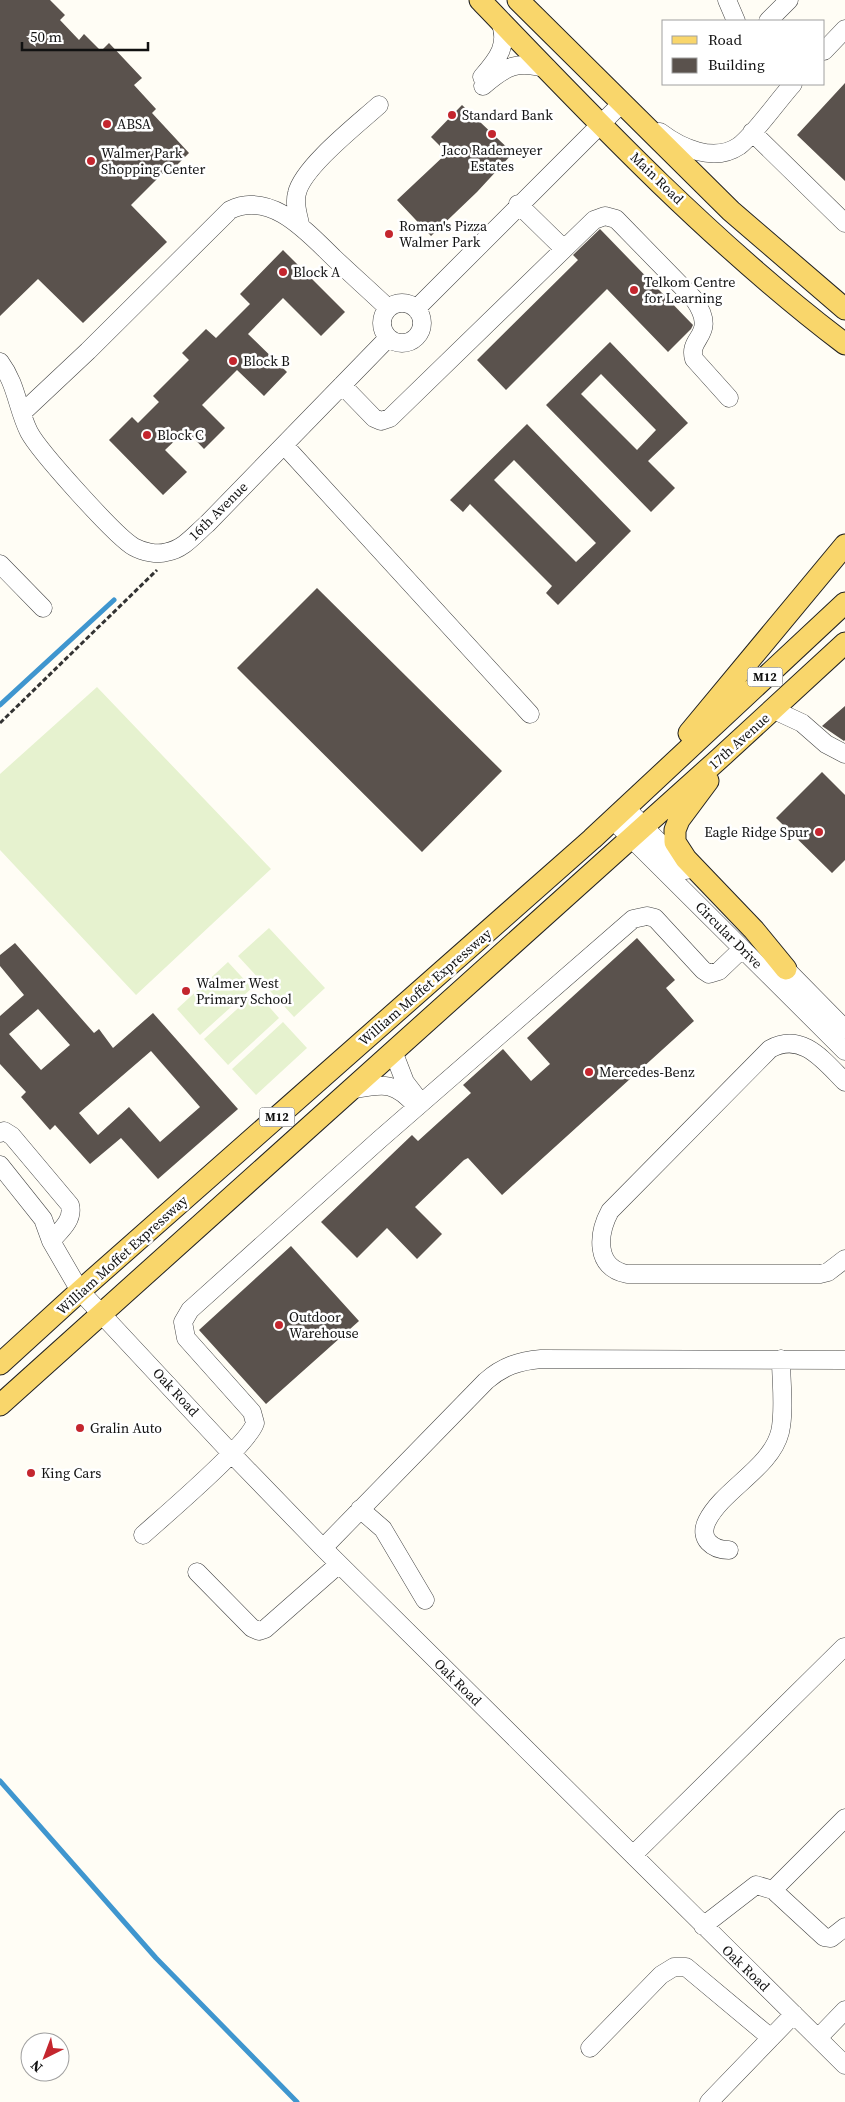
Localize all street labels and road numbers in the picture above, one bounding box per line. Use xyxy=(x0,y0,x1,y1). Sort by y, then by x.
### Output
street label: Main Road xyxy=(626,147,688,209)
street label: 16th Avenue xyxy=(184,477,252,545)
road number: M12 xyxy=(748,668,782,686)
street label: 17th Avenue xyxy=(704,708,774,774)
street label: Circular Drive xyxy=(691,897,767,973)
street label: William Moffet Expressway xyxy=(354,923,496,1050)
road number: M12 xyxy=(260,1108,294,1126)
street label: William Moffet Expressway xyxy=(52,1190,193,1319)
street label: Oak Road xyxy=(148,1363,204,1421)
street label: Oak Road xyxy=(430,1654,486,1710)
street label: Oak Road xyxy=(718,1940,774,1996)

